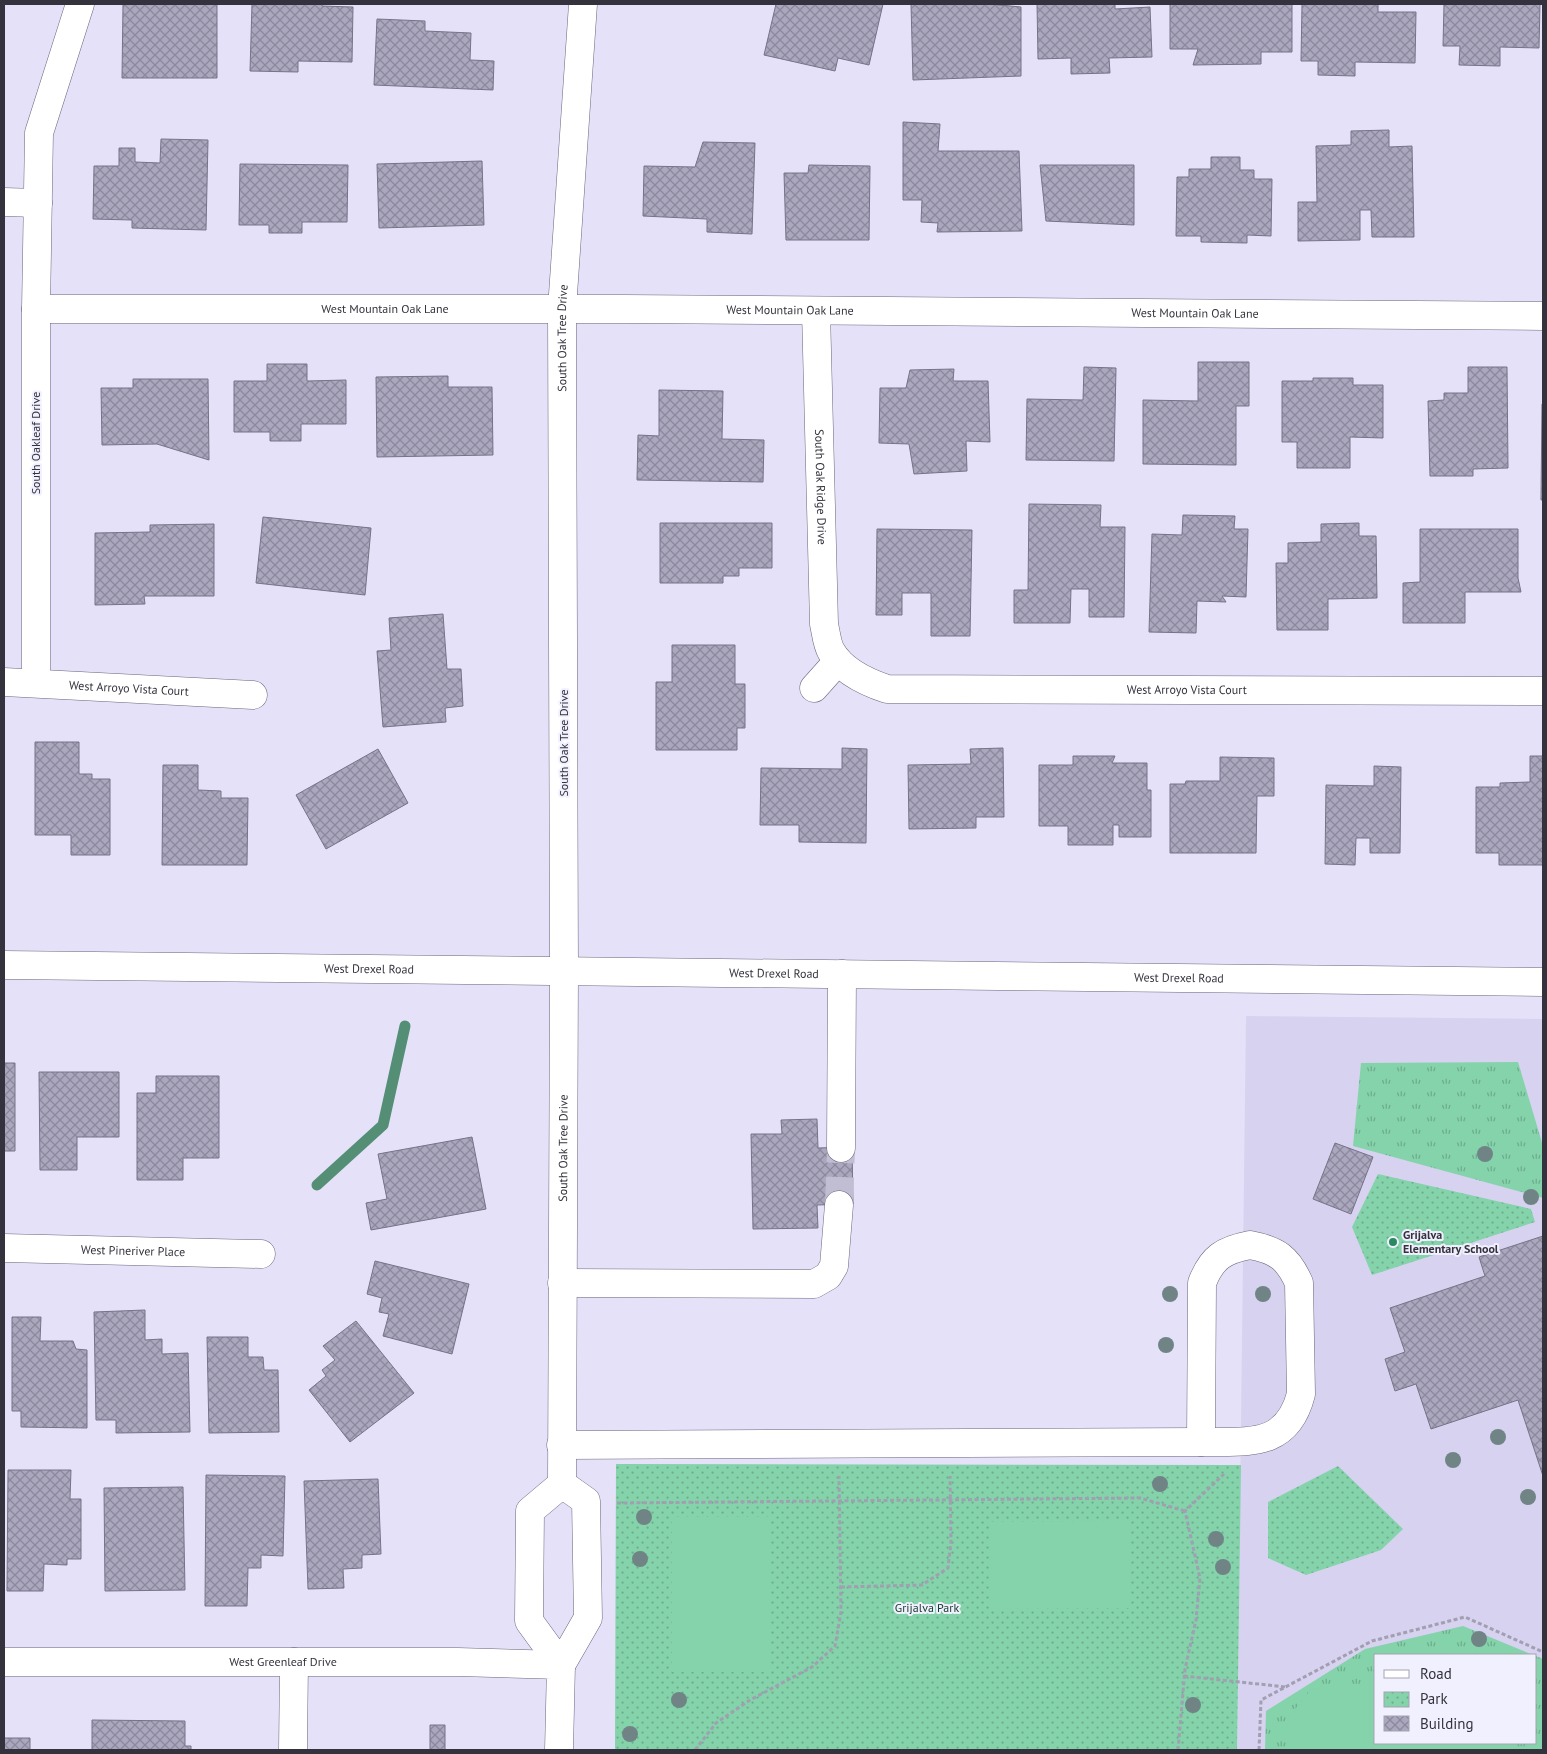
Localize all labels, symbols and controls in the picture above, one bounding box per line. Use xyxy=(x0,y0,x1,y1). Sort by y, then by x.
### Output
street label: South Oak Tree Drive xyxy=(554,284,571,392)
street label: West Mountain Oak Lane xyxy=(321,301,449,316)
street label: West Mountain Oak Lane xyxy=(726,302,854,318)
street label: West Mountain Oak Lane xyxy=(1131,305,1259,321)
street label: South Oakleaf Drive xyxy=(28,392,43,494)
street label: South Oak Ridge Drive xyxy=(812,429,830,545)
street label: West Arroyo Vista Court xyxy=(69,677,189,699)
street label: West Arroyo Vista Court xyxy=(1127,682,1247,697)
street label: South Oak Tree Drive xyxy=(556,689,571,797)
street label: West Drexel Road xyxy=(324,961,414,977)
street label: West Drexel Road xyxy=(729,965,819,981)
street label: West Drexel Road xyxy=(1134,969,1224,985)
street label: South Oak Tree Drive xyxy=(555,1094,571,1202)
place label: Grijalva Elementary School xyxy=(1403,1227,1499,1256)
marker: Grijalva Elementary School xyxy=(1387,1236,1399,1248)
street label: West Pineriver Place xyxy=(81,1242,185,1259)
park label: Grijalva Park xyxy=(895,1600,959,1615)
street label: West Greenleaf Drive xyxy=(229,1654,337,1669)
legend xyxy=(1374,1654,1537,1744)
text: Road xyxy=(1420,1664,1452,1683)
text: Park xyxy=(1420,1689,1448,1708)
text: Building xyxy=(1420,1714,1474,1733)

